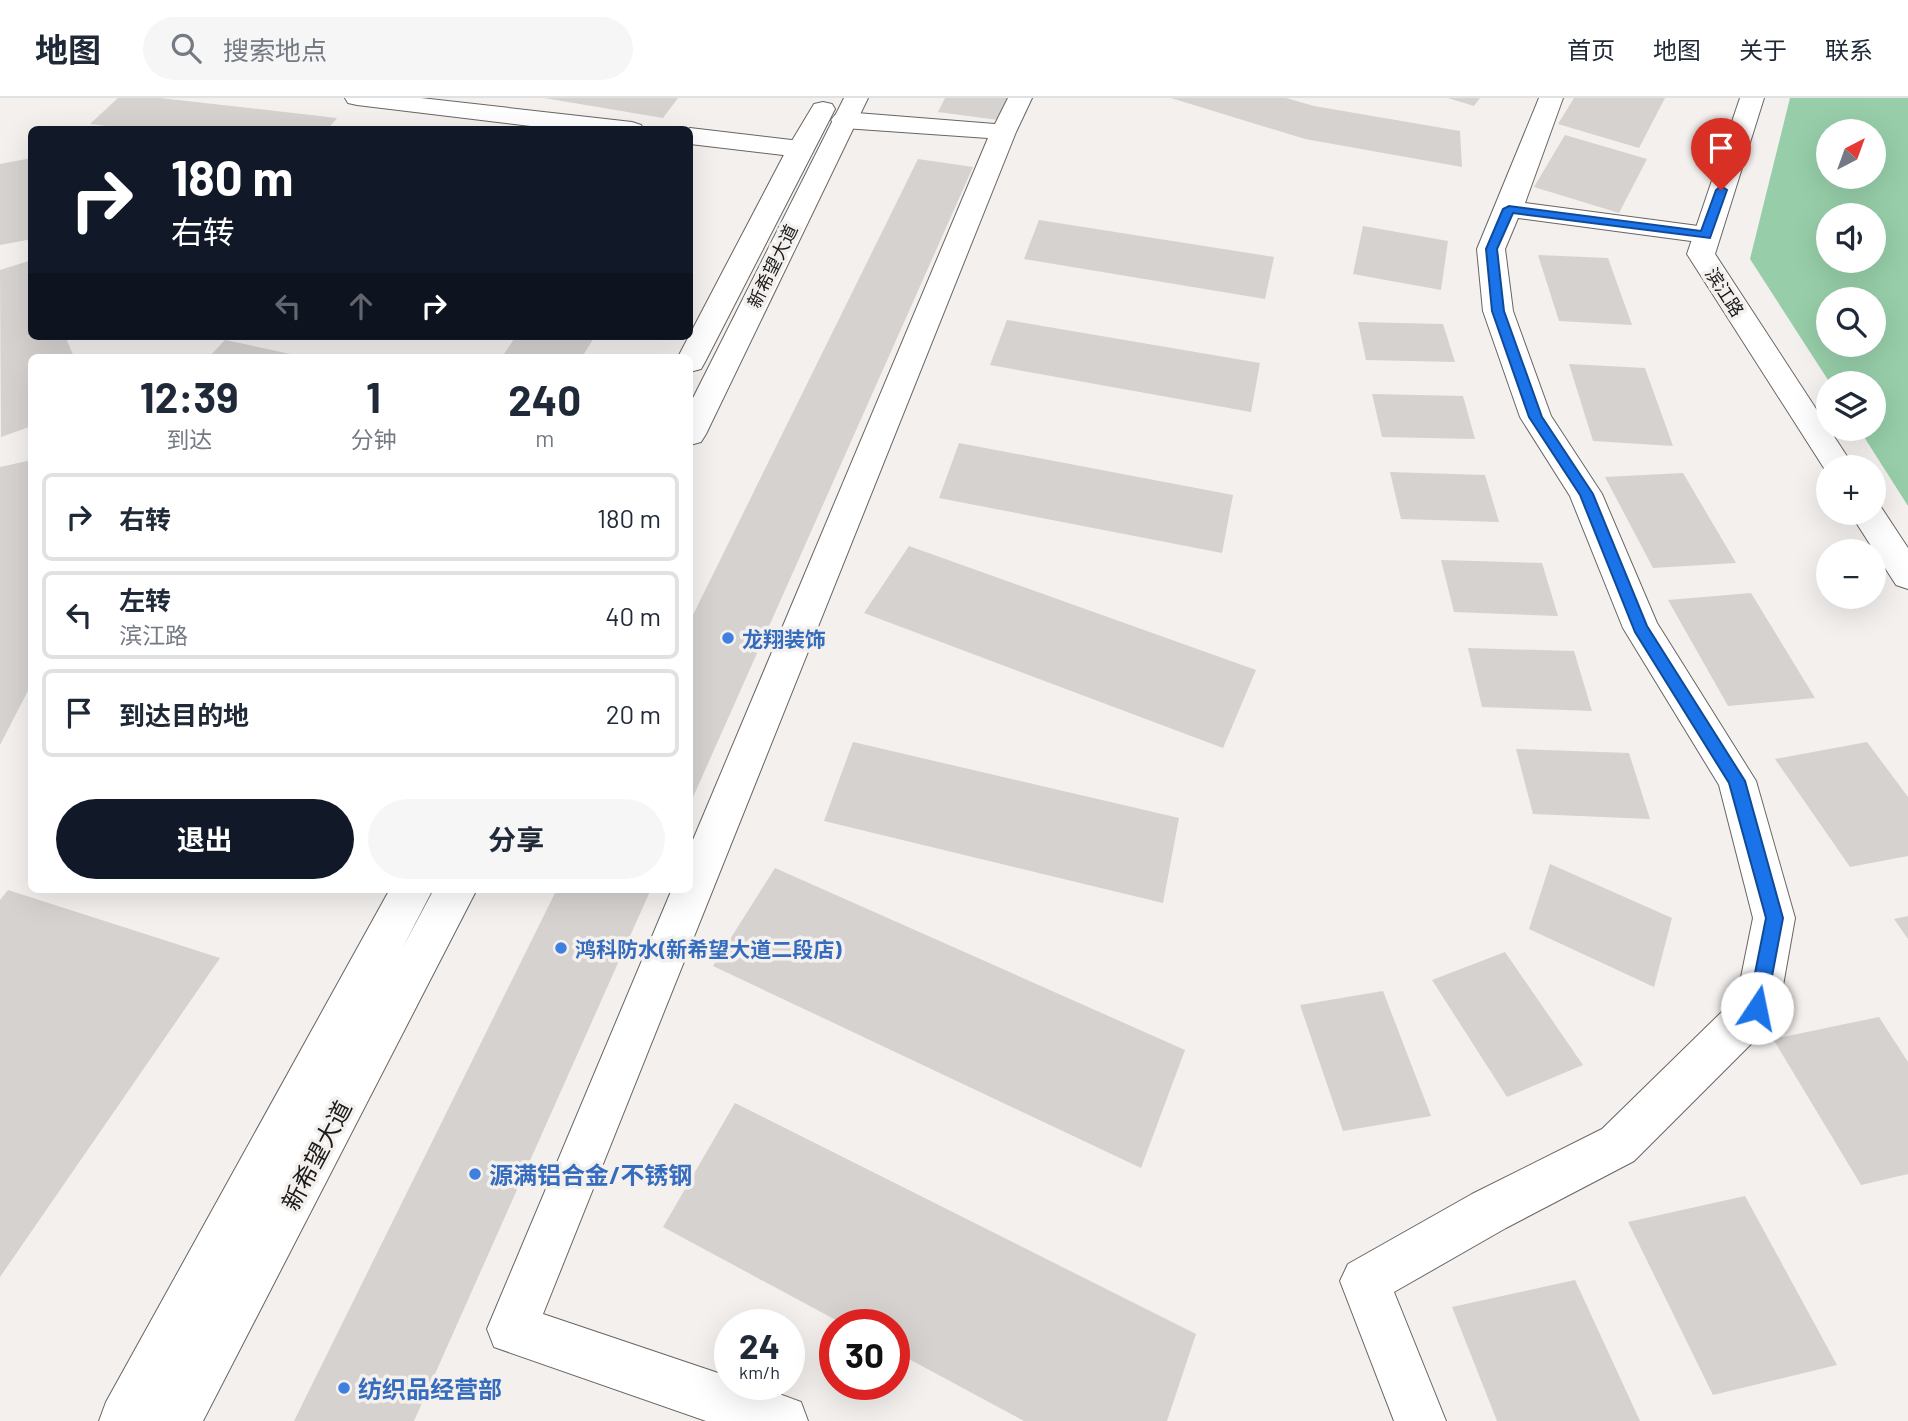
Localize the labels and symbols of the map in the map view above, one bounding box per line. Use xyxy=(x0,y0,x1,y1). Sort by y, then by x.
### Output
pin xyxy=(1691,118,1751,190)
north arrow xyxy=(1816,119,1886,189)
street label: 新希望大道 xyxy=(742,221,802,311)
street label: 滨江路 xyxy=(1701,263,1749,321)
place label: 龙翔装饰 xyxy=(742,626,826,651)
marker: 龙翔装饰 xyxy=(720,630,736,646)
place label: 鸿科防水(新希望大道二段店) xyxy=(575,936,842,961)
marker: 鸿科防水(新希望大道二段店) xyxy=(553,940,569,956)
position arrow xyxy=(1720,971,1794,1045)
street label: 新希望大道 xyxy=(275,1095,357,1215)
place label: 源满铝合金/不锈钢 xyxy=(489,1160,692,1189)
marker: 源满铝合金/不锈钢 xyxy=(467,1166,483,1182)
speed limit sign: 30 xyxy=(819,1309,910,1400)
place label: 纺织品经营部 xyxy=(358,1374,502,1403)
marker: 纺织品经营部 xyxy=(336,1380,352,1396)

